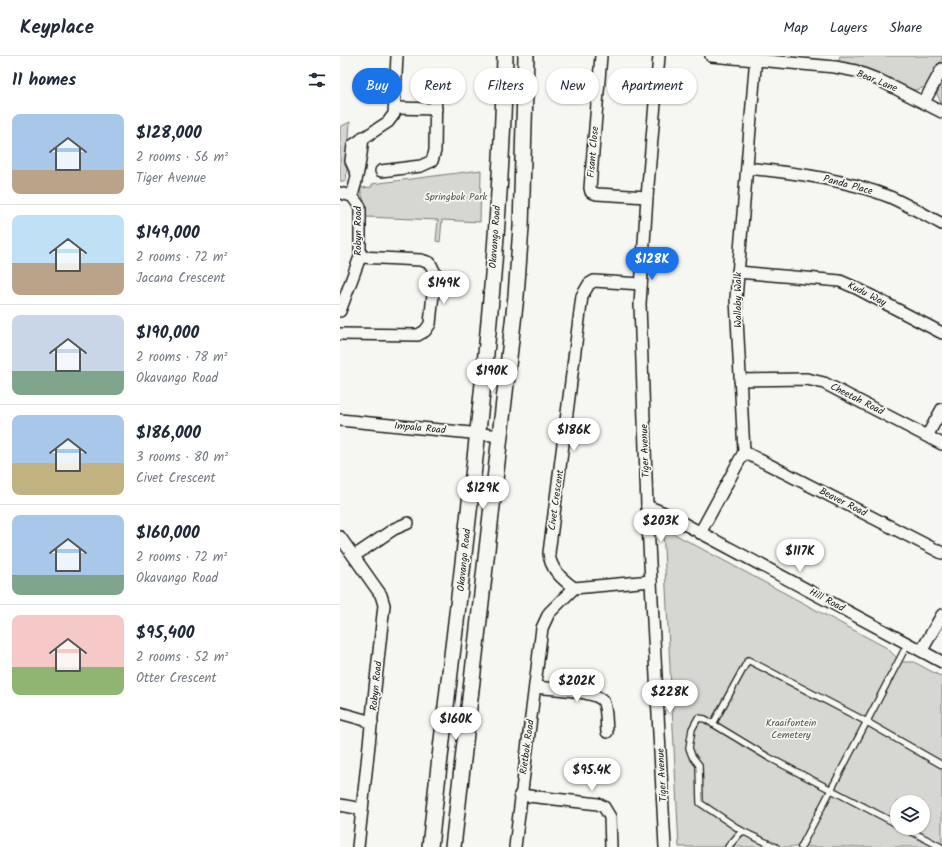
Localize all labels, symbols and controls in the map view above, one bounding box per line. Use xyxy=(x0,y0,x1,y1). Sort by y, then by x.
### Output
text: Keyplace xyxy=(20,13,94,43)
text: Map xyxy=(784,17,808,39)
text: Layers xyxy=(830,17,868,39)
text: Share xyxy=(890,17,922,39)
street label: Bear Lane xyxy=(854,66,900,97)
text: 11 homes xyxy=(12,67,76,94)
chip: Buy xyxy=(352,68,402,104)
chip: Rent xyxy=(410,68,466,104)
chip: Filters xyxy=(474,68,538,104)
chip: New xyxy=(546,68,599,104)
chip: Apartment xyxy=(607,68,697,104)
icon: filters xyxy=(306,69,328,91)
text: $128,000 xyxy=(136,120,202,147)
street label: Fisant Close xyxy=(583,125,603,178)
icon: home xyxy=(44,130,92,178)
text: 2 rooms · 56 m² xyxy=(136,147,228,168)
text: Tiger Avenue xyxy=(136,168,206,189)
street label: Panda Place xyxy=(821,171,875,199)
park label: Springbok Park xyxy=(425,189,488,205)
street label: Okavango Road xyxy=(485,204,505,269)
street label: Robyn Road xyxy=(350,205,366,256)
text: $149,000 xyxy=(136,220,200,247)
icon: home xyxy=(44,231,92,279)
text: 2 rooms · 72 m² xyxy=(136,247,227,268)
pin: $128K xyxy=(624,247,680,281)
text: $128K xyxy=(635,249,669,270)
text: Jacana Crescent xyxy=(136,268,225,289)
pin: $149K xyxy=(416,271,472,305)
street label: Wallaby Walk xyxy=(730,272,746,328)
text: $149K xyxy=(427,273,461,294)
street label: Kudu Way xyxy=(845,277,889,311)
text: $190,000 xyxy=(136,320,199,347)
icon: home xyxy=(44,331,92,379)
text: 2 rooms · 78 m² xyxy=(136,347,228,368)
pin: $190K xyxy=(464,359,520,393)
text: $190K xyxy=(476,361,508,382)
text: Okavango Road xyxy=(136,368,218,389)
street label: Cheetah Road xyxy=(827,379,888,420)
street label: Impala Road xyxy=(394,418,447,438)
pin: $186K xyxy=(546,418,602,452)
text: $186,000 xyxy=(136,420,201,447)
text: $186K xyxy=(557,420,591,441)
street label: Tiger Avenue xyxy=(636,423,654,478)
icon: home xyxy=(44,431,92,479)
text: 3 rooms · 80 m² xyxy=(136,447,228,468)
text: Civet Crescent xyxy=(136,468,216,489)
street label: Civet Crescent xyxy=(544,468,568,531)
pin: $129K xyxy=(455,476,511,510)
text: $129K xyxy=(466,478,500,499)
street label: Beaver Road xyxy=(816,483,871,521)
pin: $203K xyxy=(633,509,689,543)
text: $203K xyxy=(643,511,679,532)
text: $160,000 xyxy=(136,520,200,547)
street label: Okavango Road xyxy=(453,527,475,592)
icon: home xyxy=(44,531,92,579)
pin: $117K xyxy=(772,539,828,573)
text: $117K xyxy=(785,541,815,562)
text: 2 rooms · 72 m² xyxy=(136,547,227,568)
text: Okavango Road xyxy=(136,568,218,589)
street label: Hill Road xyxy=(806,584,848,616)
text: $95,400 xyxy=(136,620,194,647)
icon: home xyxy=(44,631,92,679)
text: 2 rooms · 52 m² xyxy=(136,647,228,668)
street label: Robyn Road xyxy=(365,659,387,712)
text: Otter Crescent xyxy=(136,668,216,689)
pin: $202K xyxy=(549,669,605,703)
text: $202K xyxy=(558,671,596,692)
pin: $228K xyxy=(642,680,698,714)
text: $228K xyxy=(651,682,689,703)
pin: $160K xyxy=(428,707,484,741)
text: $160K xyxy=(439,709,473,730)
park label: Kraaifontein Cemetery xyxy=(766,715,816,743)
street label: Rietbok Road xyxy=(515,718,539,775)
street label: Tiger Avenue xyxy=(653,747,671,802)
pin: $95.4K xyxy=(559,758,625,792)
text: $95.4K xyxy=(573,760,611,781)
map controls xyxy=(890,795,930,835)
button: layers xyxy=(890,795,930,835)

